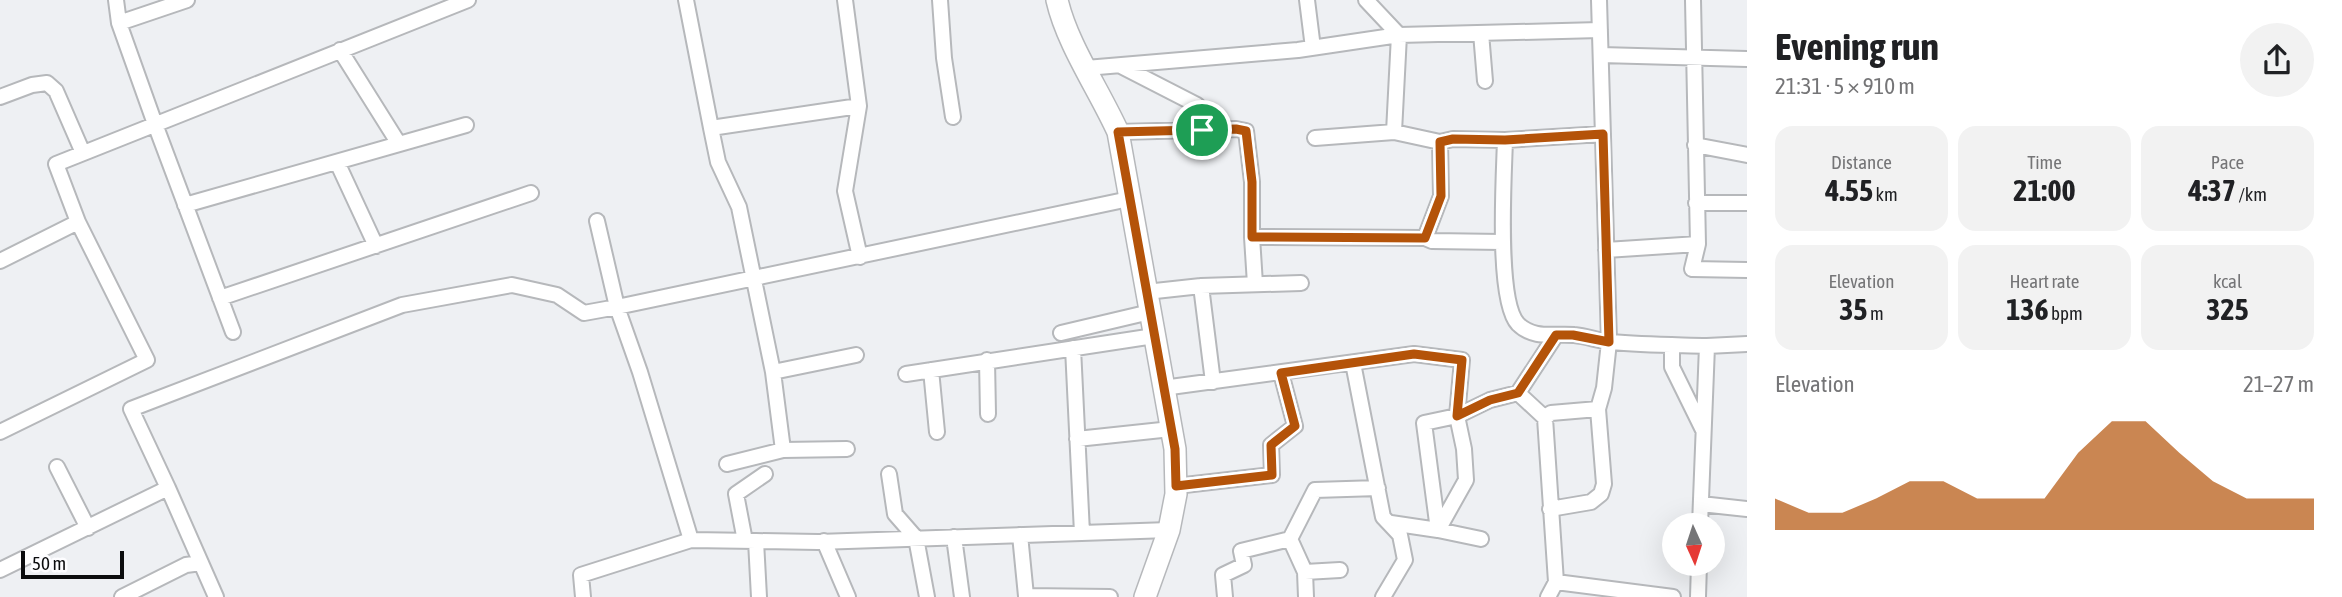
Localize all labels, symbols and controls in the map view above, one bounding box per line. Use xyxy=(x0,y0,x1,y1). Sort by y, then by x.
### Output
button: share xyxy=(2240,23,2314,97)
text: Evening run xyxy=(1775,25,1939,68)
text: 21:31 · 5 × 910 m xyxy=(1775,73,1915,99)
pin xyxy=(1172,100,1232,160)
icon: arrive xyxy=(1183,111,1221,149)
text: Distance xyxy=(1831,151,1892,173)
text: Time xyxy=(2027,151,2062,173)
text: Pace xyxy=(2211,151,2244,173)
text: 4.55 xyxy=(1825,173,1873,207)
text: 21:00 xyxy=(2013,173,2076,207)
text: 4:37 xyxy=(2188,173,2236,207)
text: km xyxy=(1873,183,1898,205)
text: /km xyxy=(2236,183,2267,205)
text: Elevation xyxy=(1829,270,1894,292)
text: Heart rate xyxy=(2010,270,2079,292)
text: kcal xyxy=(2213,270,2242,292)
text: 35 xyxy=(1839,292,1867,326)
text: 136 xyxy=(2006,292,2049,326)
text: 325 xyxy=(2206,292,2249,326)
text: m xyxy=(1867,302,1884,324)
text: bpm xyxy=(2049,302,2083,324)
text: Elevation xyxy=(1775,371,1855,397)
text: 21–27 m xyxy=(2243,371,2314,397)
north arrow xyxy=(1662,513,1726,576)
map controls xyxy=(1662,513,1725,576)
scale bar xyxy=(21,548,124,580)
text: 50 m xyxy=(32,552,66,574)

